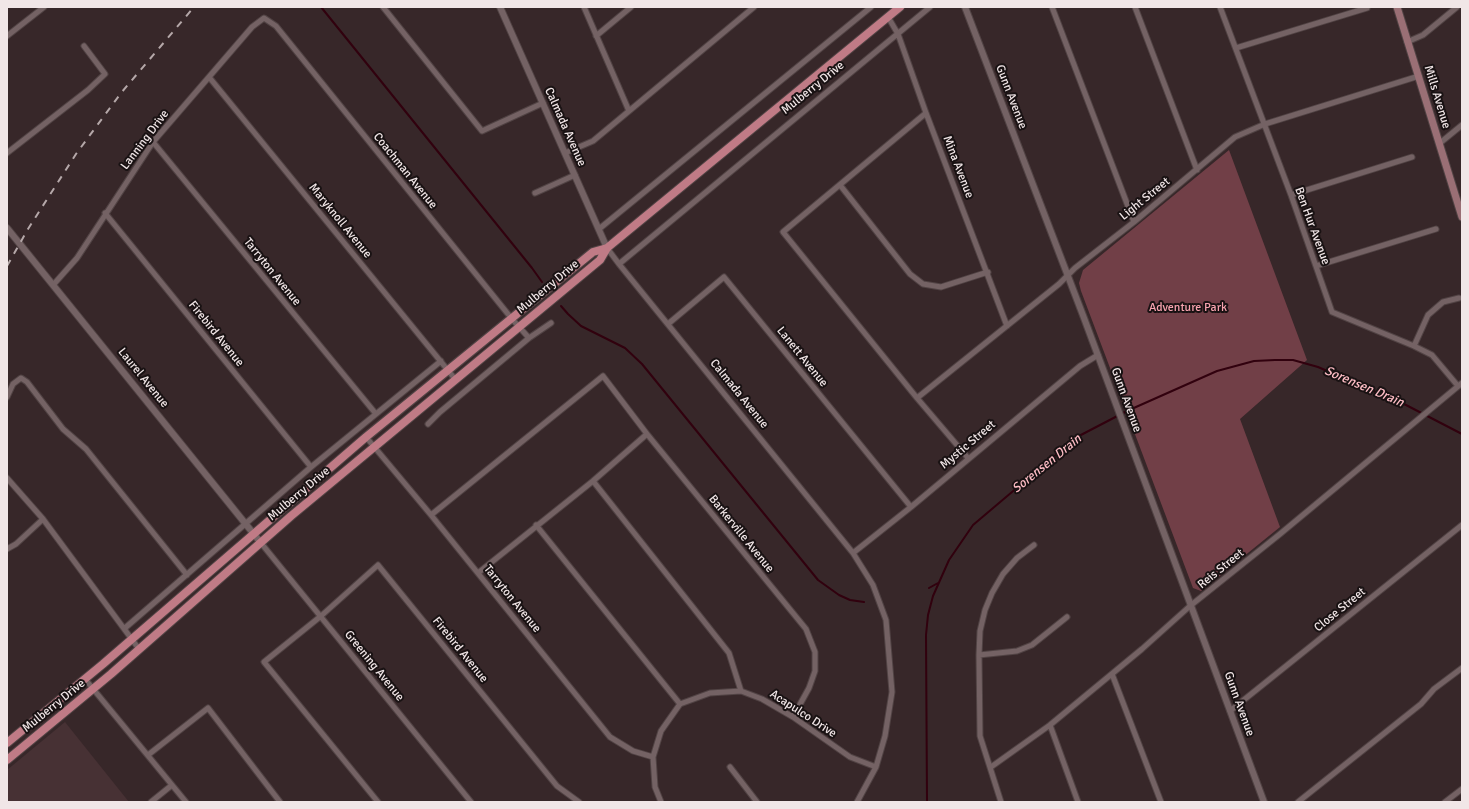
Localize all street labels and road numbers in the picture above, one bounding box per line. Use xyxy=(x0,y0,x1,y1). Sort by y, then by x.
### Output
street label: Mulberry Drive xyxy=(779,58,847,118)
street label: Gunn Avenue xyxy=(992,63,1030,131)
street label: Mills Avenue xyxy=(1421,64,1453,130)
street label: Calmada Avenue xyxy=(541,85,589,169)
street label: Lanning Drive xyxy=(118,107,172,173)
street label: Coachman Avenue xyxy=(370,130,440,212)
street label: Mina Avenue xyxy=(939,134,977,200)
street label: Light Street xyxy=(1117,174,1173,224)
street label: Maryknoll Avenue xyxy=(305,181,375,261)
street label: Ben Hur Avenue xyxy=(1291,185,1333,267)
street label: Tarryton Avenue xyxy=(240,235,304,309)
street label: Mulberry Drive xyxy=(514,257,582,317)
street label: Firebird Avenue xyxy=(185,298,247,370)
street label: Lanett Avenue xyxy=(773,324,831,390)
street label: Laurel Avenue xyxy=(115,345,171,411)
street label: Calmada Avenue xyxy=(707,356,771,432)
street label: Gunn Avenue xyxy=(1108,366,1144,434)
street label: Mystic Street xyxy=(937,418,999,472)
street label: Mulberry Drive xyxy=(265,464,333,524)
street label: Barkerville Avenue xyxy=(705,492,777,576)
street label: Reis Street xyxy=(1195,546,1247,592)
street label: Tarryton Avenue xyxy=(480,562,544,636)
street label: Close Street xyxy=(1311,585,1369,635)
street label: Firebird Avenue xyxy=(429,614,491,686)
street label: Greening Avenue xyxy=(341,628,407,704)
street label: Gunn Avenue xyxy=(1221,670,1257,738)
street label: Mulberry Drive xyxy=(20,676,88,736)
street label: Acapulco Drive xyxy=(767,687,839,741)

